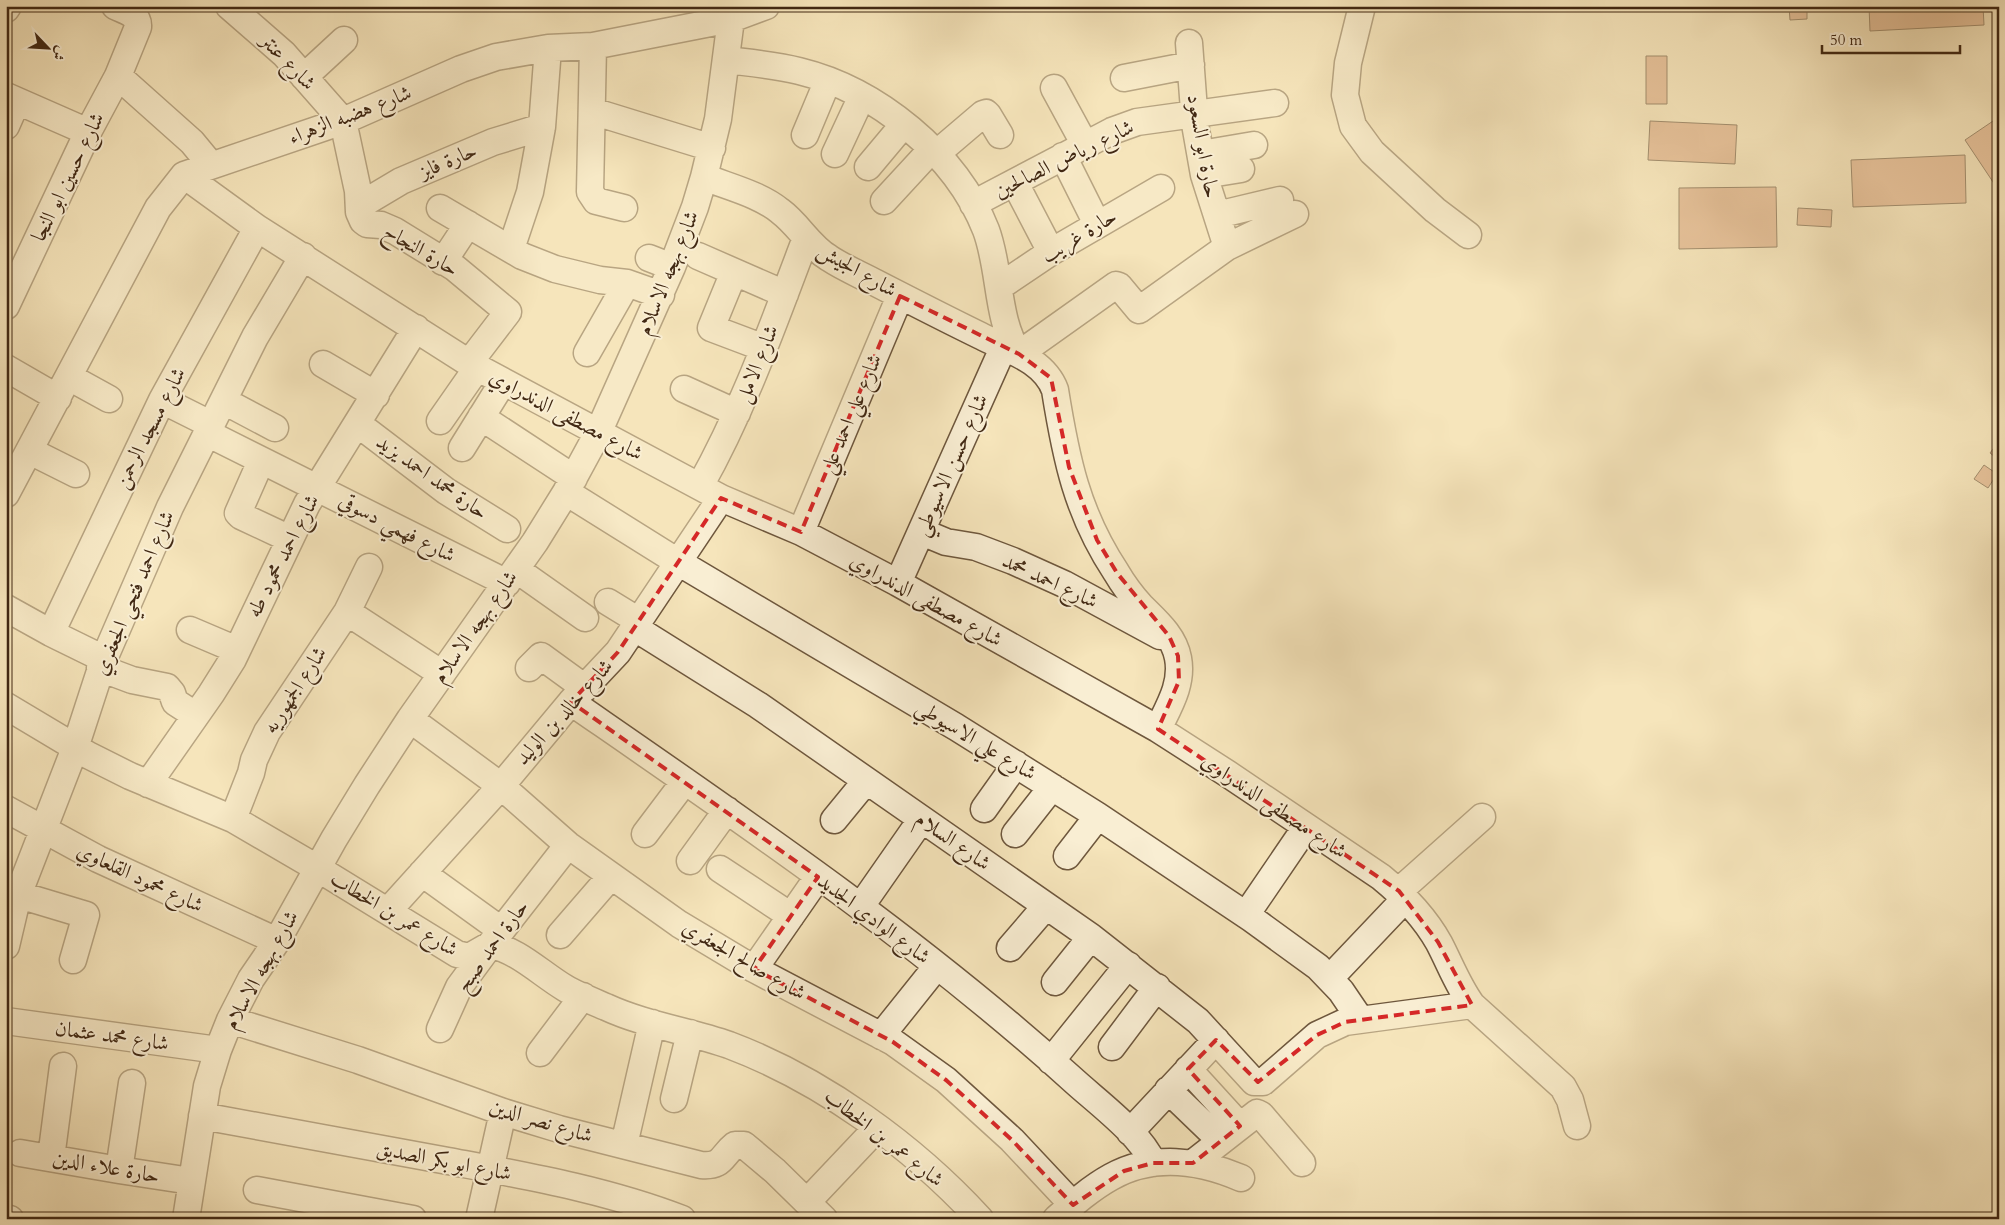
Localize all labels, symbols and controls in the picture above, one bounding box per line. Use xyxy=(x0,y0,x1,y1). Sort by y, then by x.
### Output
north arrow xyxy=(22,22,72,72)
scale bar xyxy=(1822,22,1960,54)
street label: شارع عنتر xyxy=(250,26,322,99)
text: 50 m xyxy=(1830,30,1862,50)
text: ش xyxy=(48,43,71,64)
street label: شارع هضبه الزهراء xyxy=(284,78,417,155)
street label: حارة ابو السعود xyxy=(1180,92,1226,200)
street label: شارع حسين ابو النجا xyxy=(24,108,114,248)
street label: شارع رياض الصالحين xyxy=(989,113,1140,208)
street label: حارة فايز xyxy=(413,136,481,187)
street label: حارة غريب xyxy=(1036,202,1122,270)
street label: شارع بهجه الاسلام xyxy=(630,206,709,341)
street label: حارة النجاح xyxy=(376,217,464,287)
street label: شارع الجيش xyxy=(810,236,902,307)
street label: شارع الامل xyxy=(728,321,789,408)
street label: شارع علي احمد علي xyxy=(813,350,894,480)
street label: شارع مسجد الرحمن xyxy=(107,362,196,495)
street label: شارع مصطفى الدندراوي xyxy=(483,362,648,470)
street label: شارع حسن الاسيوطي xyxy=(907,389,1000,543)
street label: حارة محمد احمد يزيد xyxy=(370,428,494,526)
street label: شارع فهمي دسوقي xyxy=(331,486,460,574)
street label: شارع احمد محمود طه xyxy=(239,489,329,624)
street label: شارع احمد فتحي الجعفري xyxy=(86,506,186,682)
street label: شارع مصطفى الدندراوي xyxy=(843,546,1008,657)
street label: شارع احمد محمد xyxy=(996,546,1103,619)
street label: شارع بهجه الاسلام xyxy=(425,565,527,691)
street label: شارع الجمهوريه xyxy=(256,641,337,741)
street label: شارع خالد بن الوليد xyxy=(508,653,622,773)
street label: شارع علي الاسيوطي xyxy=(907,692,1042,792)
street label: شارع مصطفى الدندراوي xyxy=(1194,746,1353,868)
street label: شارع السلام xyxy=(908,804,997,880)
street label: شارع محمود القلعاوي xyxy=(71,836,208,923)
street label: شارع عمر بن الخطاب xyxy=(323,864,463,966)
street label: شارع الوادي الجديد xyxy=(810,867,936,973)
street label: حارة احمد صبح xyxy=(449,894,539,1001)
street label: شارع بهجه الاسلام xyxy=(216,905,308,1036)
street label: شارع صالح الجعفري xyxy=(675,913,811,1010)
street label: شارع محمد عثمان xyxy=(53,1014,171,1061)
street label: شارع عمر بن الخطاب xyxy=(816,1082,950,1196)
street label: شارع نصر الدين xyxy=(485,1092,596,1153)
street label: شارع ابو بكر الصديق xyxy=(373,1134,514,1191)
street label: حارة علاء الدين xyxy=(50,1143,162,1191)

